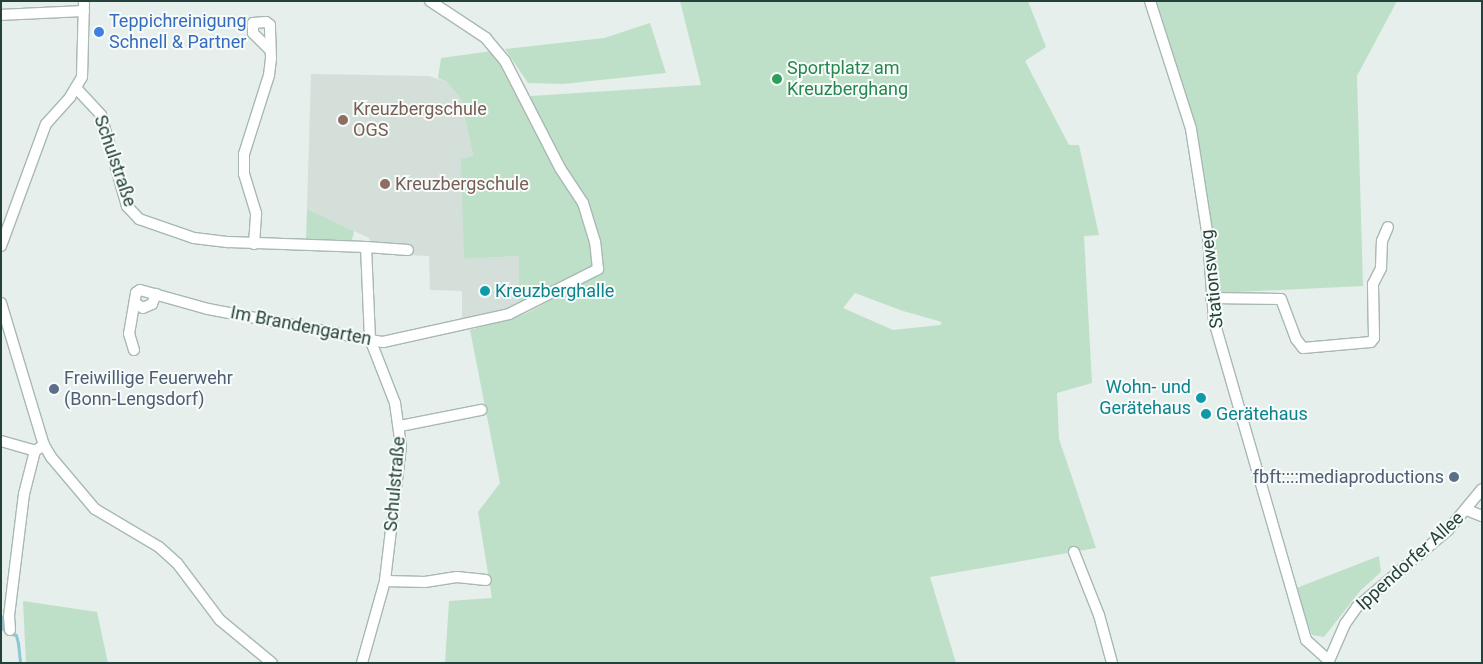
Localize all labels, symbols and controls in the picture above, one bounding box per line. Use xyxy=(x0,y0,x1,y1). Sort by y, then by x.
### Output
place label: Teppichreinigung Schnell & Partner xyxy=(109,11,247,54)
marker: Teppichreinigung Schnell & Partner xyxy=(93,26,105,38)
place label: Sportplatz am Kreuzberghang xyxy=(787,58,908,100)
marker: Sportplatz am Kreuzberghang xyxy=(771,73,783,85)
place label: Kreuzbergschule OGS xyxy=(353,99,487,142)
street label: Schulstraße xyxy=(89,112,141,210)
marker: Kreuzbergschule OGS xyxy=(337,114,349,126)
place label: Kreuzbergschule xyxy=(395,173,529,195)
marker: Kreuzbergschule xyxy=(379,178,391,190)
street label: Stationsweg xyxy=(1196,228,1228,330)
place label: Kreuzberghalle xyxy=(495,280,614,302)
marker: Kreuzberghalle xyxy=(479,285,491,297)
street label: Im Brandengarten xyxy=(229,302,373,350)
place label: Freiwillige Feuerwehr (Bonn-Lengsdorf) xyxy=(64,368,233,410)
place label: Wohn- und Gerätehaus xyxy=(1099,377,1191,419)
marker: Freiwillige Feuerwehr (Bonn-Lengsdorf) xyxy=(48,383,60,395)
marker: Wohn- und Gerätehaus xyxy=(1195,392,1207,404)
place label: Gerätehaus xyxy=(1216,403,1308,425)
marker: Gerätehaus xyxy=(1200,408,1212,420)
street label: Schulstraße xyxy=(380,436,410,532)
place label: fbft::::mediaproductions xyxy=(1253,466,1444,488)
marker: fbft::::mediaproductions xyxy=(1448,471,1460,483)
street label: Ippendorfer Allee xyxy=(1352,507,1468,615)

